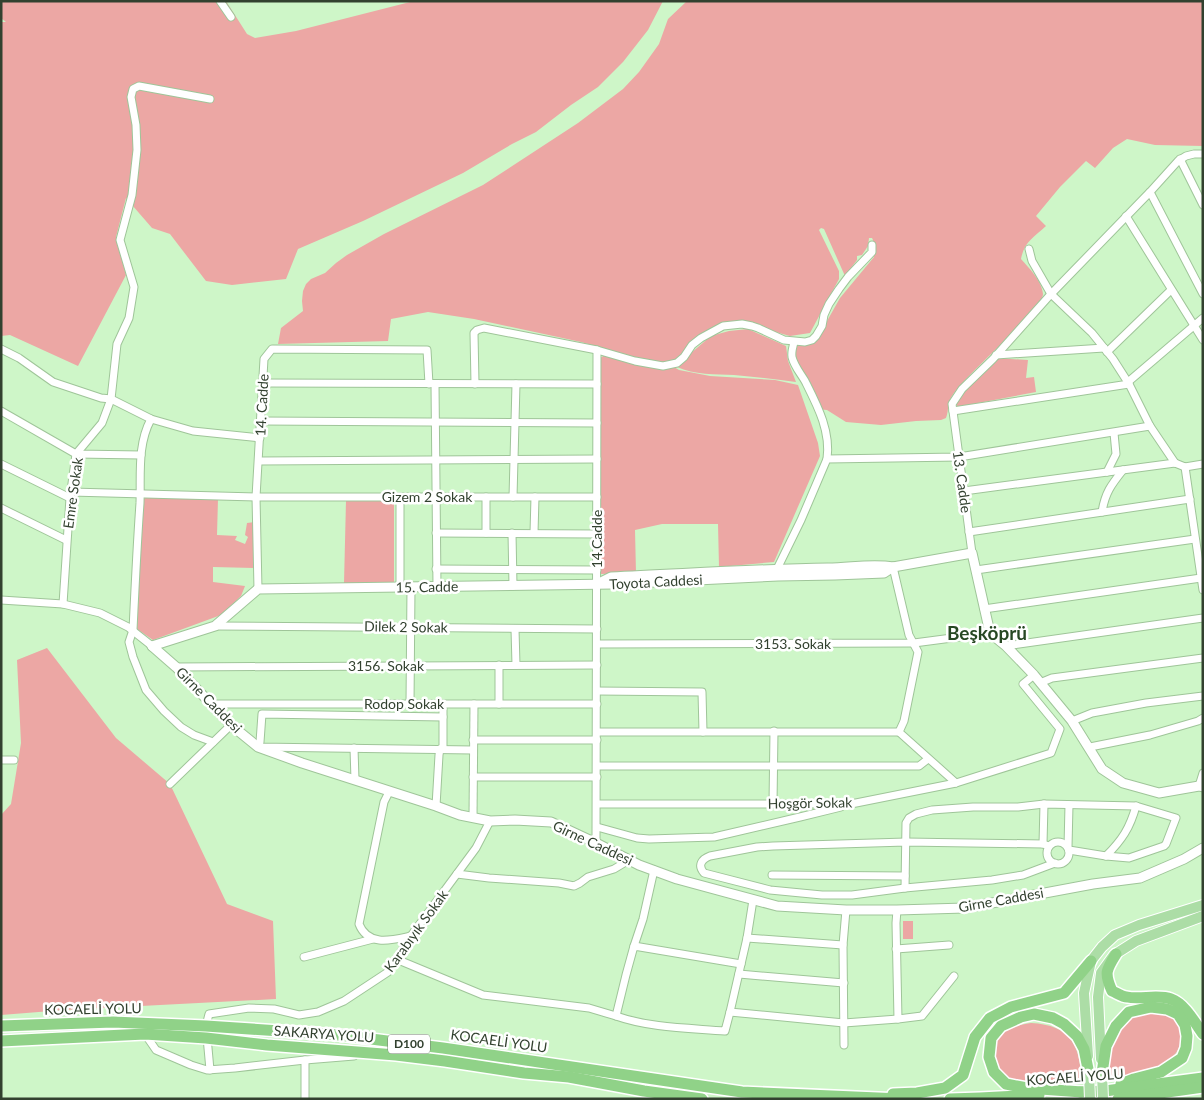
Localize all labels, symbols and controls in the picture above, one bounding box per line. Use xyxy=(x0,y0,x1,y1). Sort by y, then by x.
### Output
street label: 14. Cadde xyxy=(251,373,272,437)
street label: 13. Cadde xyxy=(950,450,975,514)
street label: Emre Sokak xyxy=(59,455,86,530)
street label: Gizem 2 Sokak xyxy=(382,488,473,505)
street label: 14.Cadde xyxy=(588,510,605,568)
street label: Toyota Caddesi xyxy=(609,571,703,592)
street label: 15. Cadde xyxy=(396,577,458,596)
street label: Dilek 2 Sokak xyxy=(364,617,449,636)
district label: Beşköprü xyxy=(947,621,1027,644)
street label: 3153. Sokak xyxy=(755,635,832,652)
street label: 3156. Sokak xyxy=(348,657,425,674)
street label: Girne Caddesi xyxy=(173,663,246,736)
street label: Rodop Sokak xyxy=(364,695,445,712)
street label: Hoşgör Sokak xyxy=(768,793,853,812)
street label: Girne Caddesi xyxy=(551,817,636,868)
street label: Girne Caddesi xyxy=(957,884,1045,915)
street label: Karabıyık Sokak xyxy=(380,886,452,975)
street label: KOCAELİ YOLU xyxy=(44,999,142,1018)
street label: SAKARYA YOLU xyxy=(273,1022,375,1045)
street label: KOCAELİ YOLU xyxy=(450,1025,549,1056)
road number: D100 xyxy=(388,1034,430,1054)
street label: KOCAELİ YOLU xyxy=(1026,1065,1124,1088)

